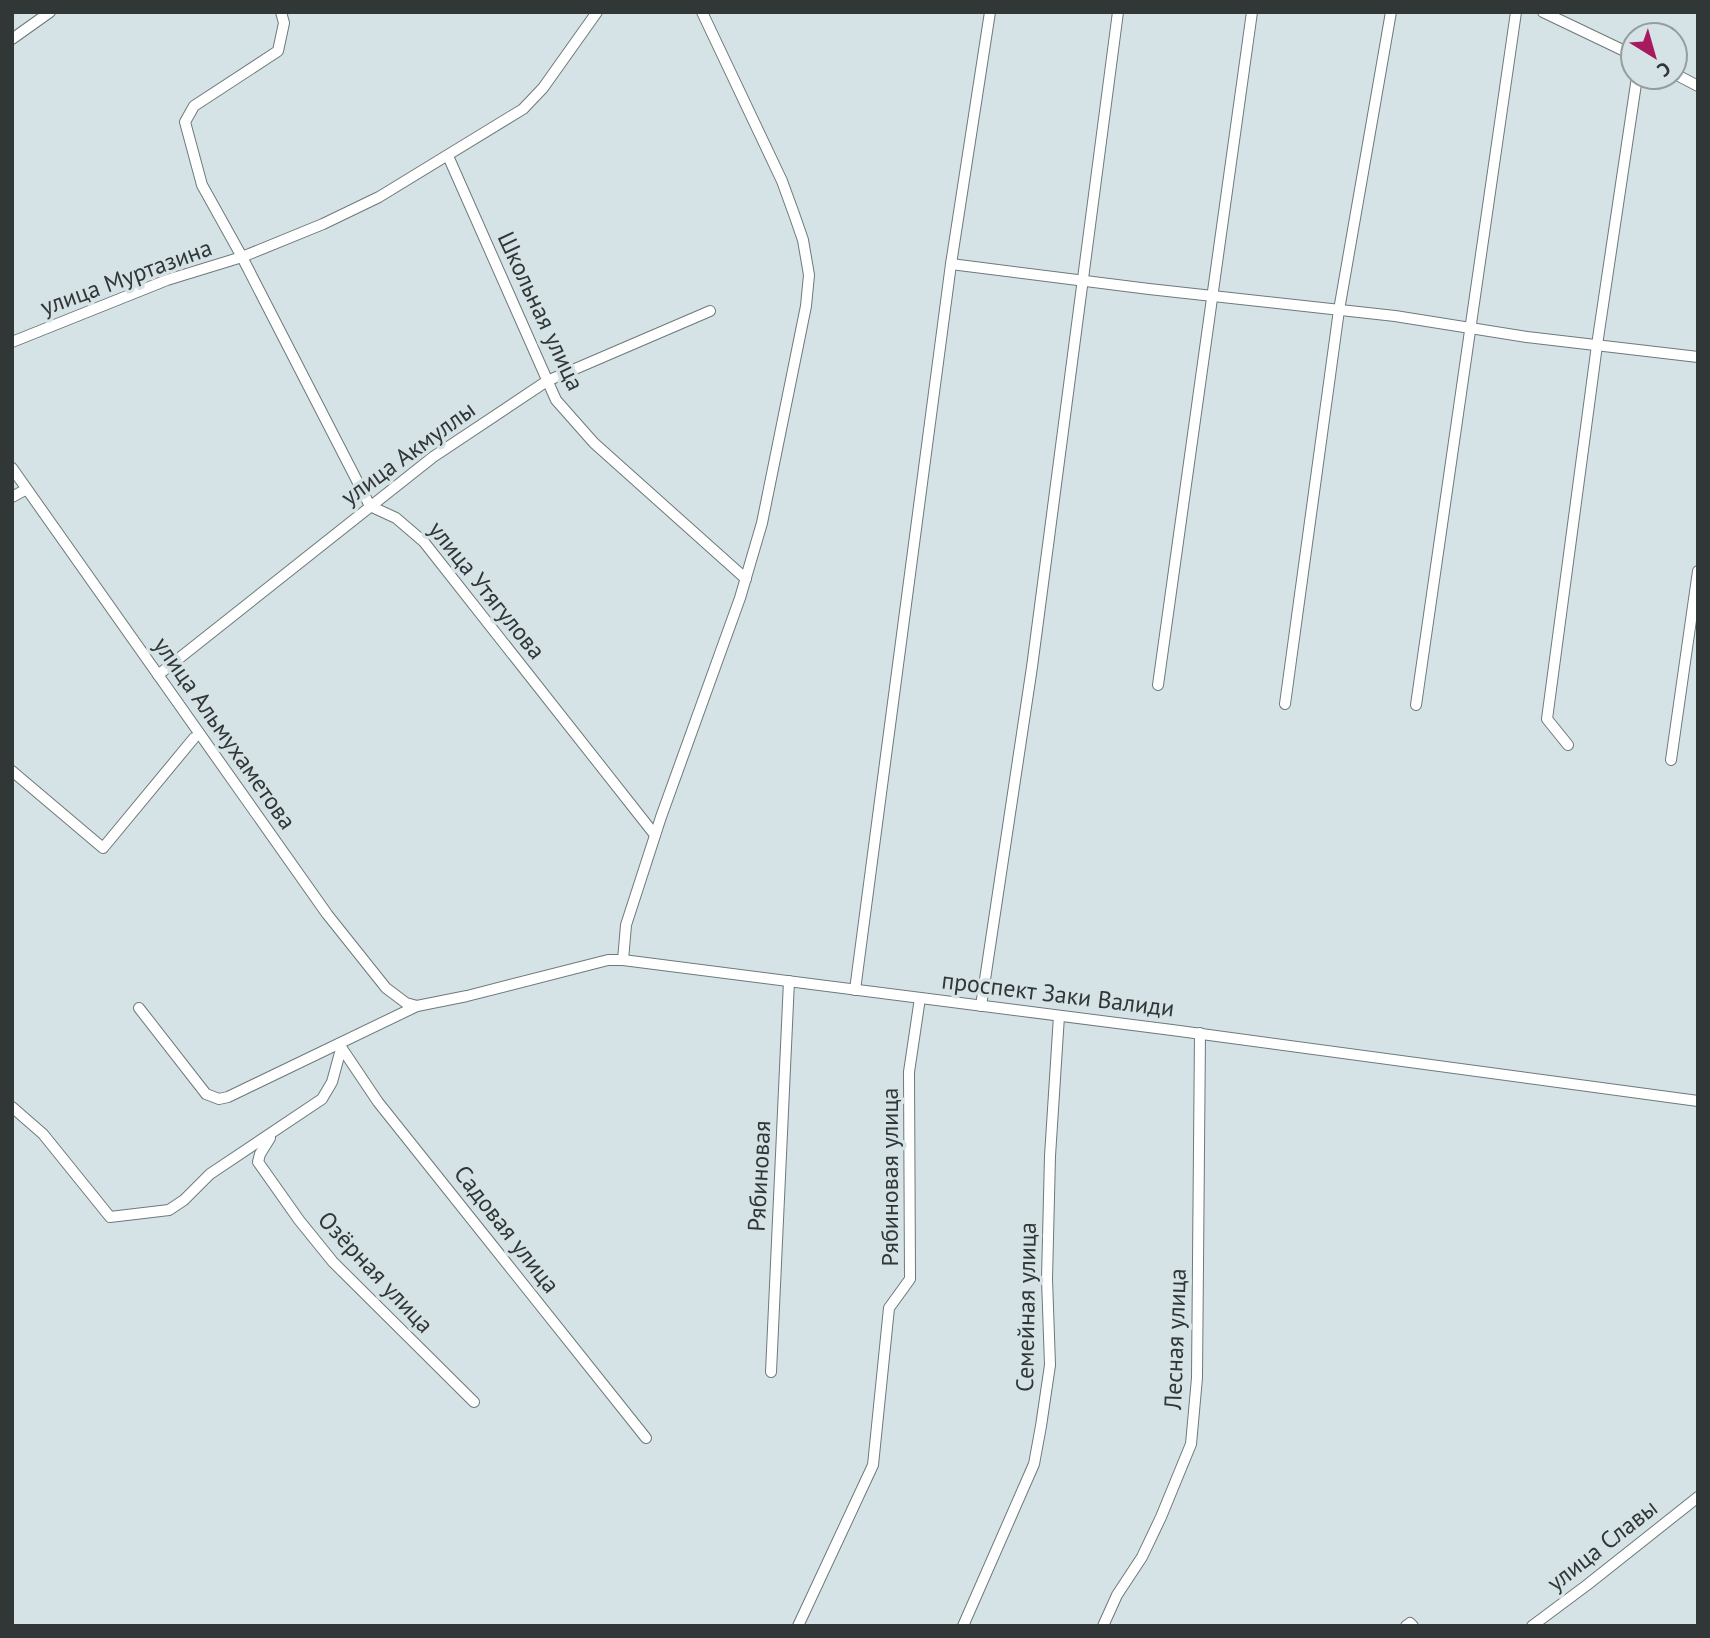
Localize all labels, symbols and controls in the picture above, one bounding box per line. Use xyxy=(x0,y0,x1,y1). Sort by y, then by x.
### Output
north arrow xyxy=(1619,21,1689,91)
text: С xyxy=(1652,57,1676,83)
street label: Школьная улица xyxy=(491,227,591,395)
street label: улица Муртазина xyxy=(36,232,216,322)
street label: улица Акмуллы xyxy=(335,394,481,512)
street label: улица Утягулова xyxy=(422,515,552,665)
street label: улица Альмухаметова xyxy=(147,631,303,835)
street label: проспект Заки Валиди xyxy=(940,964,1176,1024)
street label: Рябиновая улица xyxy=(874,1088,905,1266)
street label: Рябиновая xyxy=(741,1120,777,1232)
street label: Садовая улица xyxy=(447,1159,567,1299)
street label: Озёрная улица xyxy=(311,1204,441,1340)
street label: Семейная улица xyxy=(1009,1222,1043,1392)
street label: Лесная улица xyxy=(1157,1268,1193,1411)
street label: улица Славы xyxy=(1540,1492,1664,1598)

